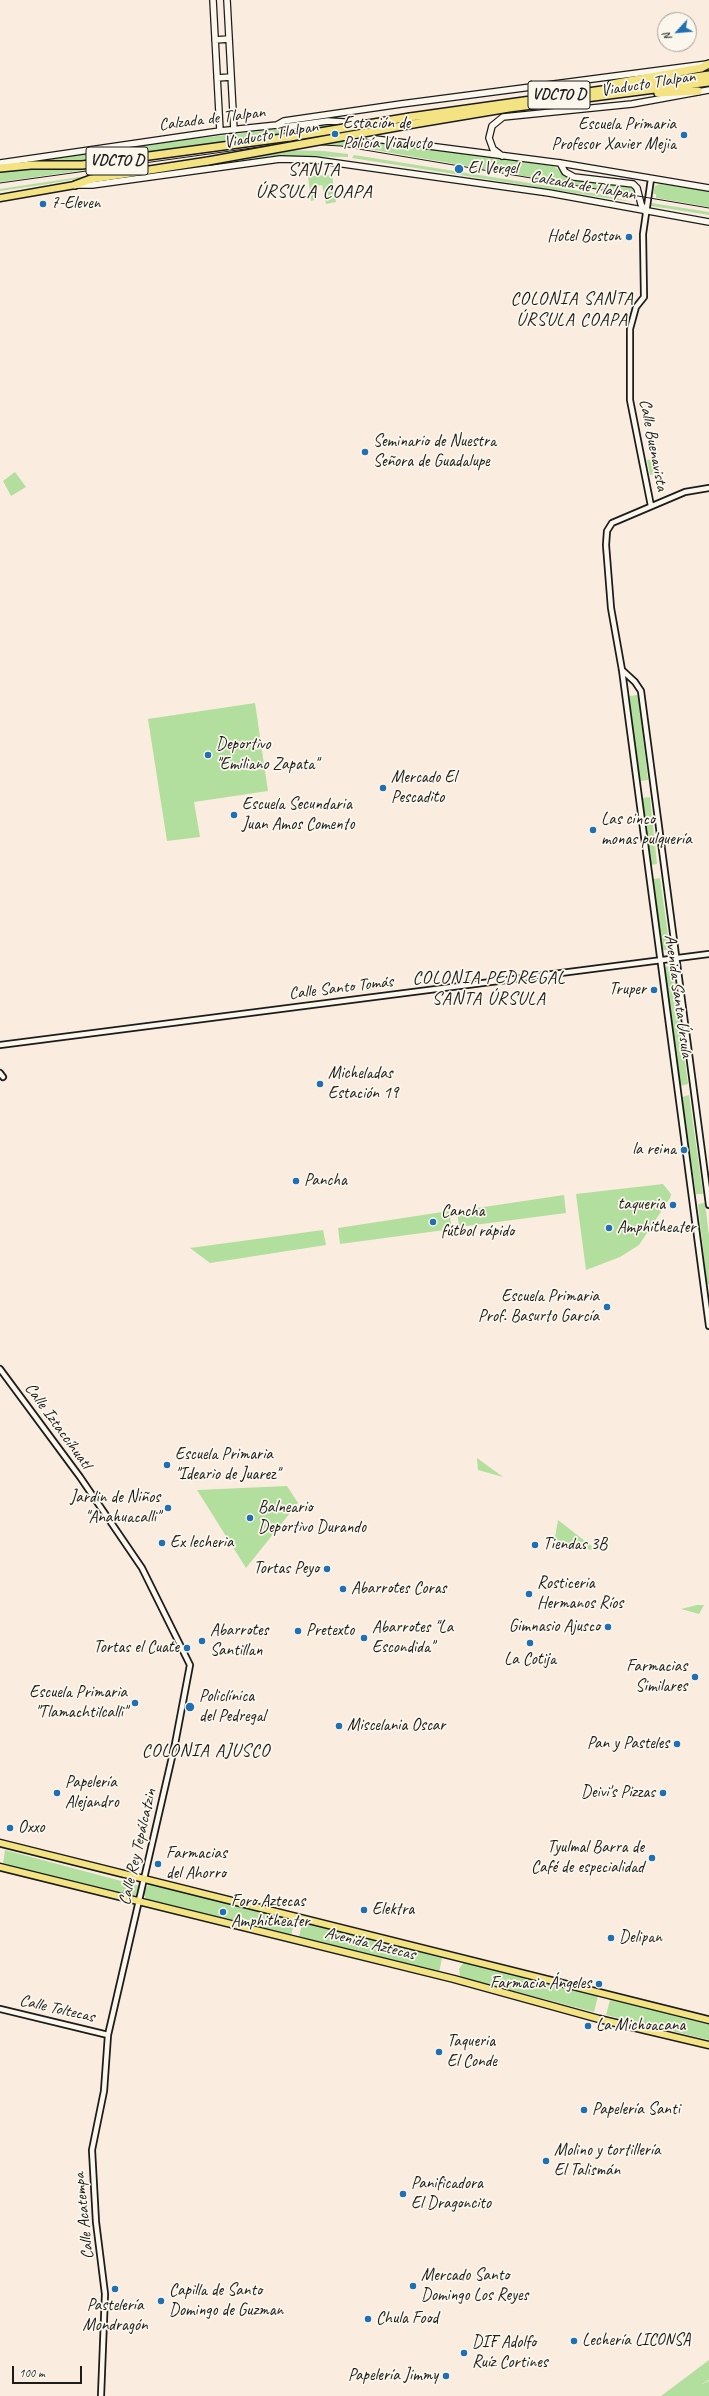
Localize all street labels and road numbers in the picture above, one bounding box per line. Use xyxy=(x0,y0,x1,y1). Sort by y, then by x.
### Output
street label: Viaducto Tlalpan xyxy=(599,66,697,102)
road number: VDCTO D xyxy=(528,81,590,109)
street label: Calzada de Tlalpan xyxy=(158,102,266,136)
street label: Viaducto Tlalpan xyxy=(222,117,320,153)
road number: VDCTO D xyxy=(86,147,148,175)
street label: Calzada de Tlalpan xyxy=(529,167,637,205)
street label: Calle Buenavista xyxy=(634,397,672,493)
street label: Avenida Santa Úrsula xyxy=(659,933,697,1059)
street label: Calle Santo Tomás xyxy=(288,971,394,1005)
street label: Calle Iztaccíhuatl xyxy=(20,1379,96,1473)
street label: Calle Rey Tepálcatzin xyxy=(115,1787,161,1907)
street label: Avenida Aztecas xyxy=(323,1923,417,1965)
street label: Calle Toltecas xyxy=(18,1990,96,2028)
street label: Calle Acatempa xyxy=(69,2172,99,2260)

